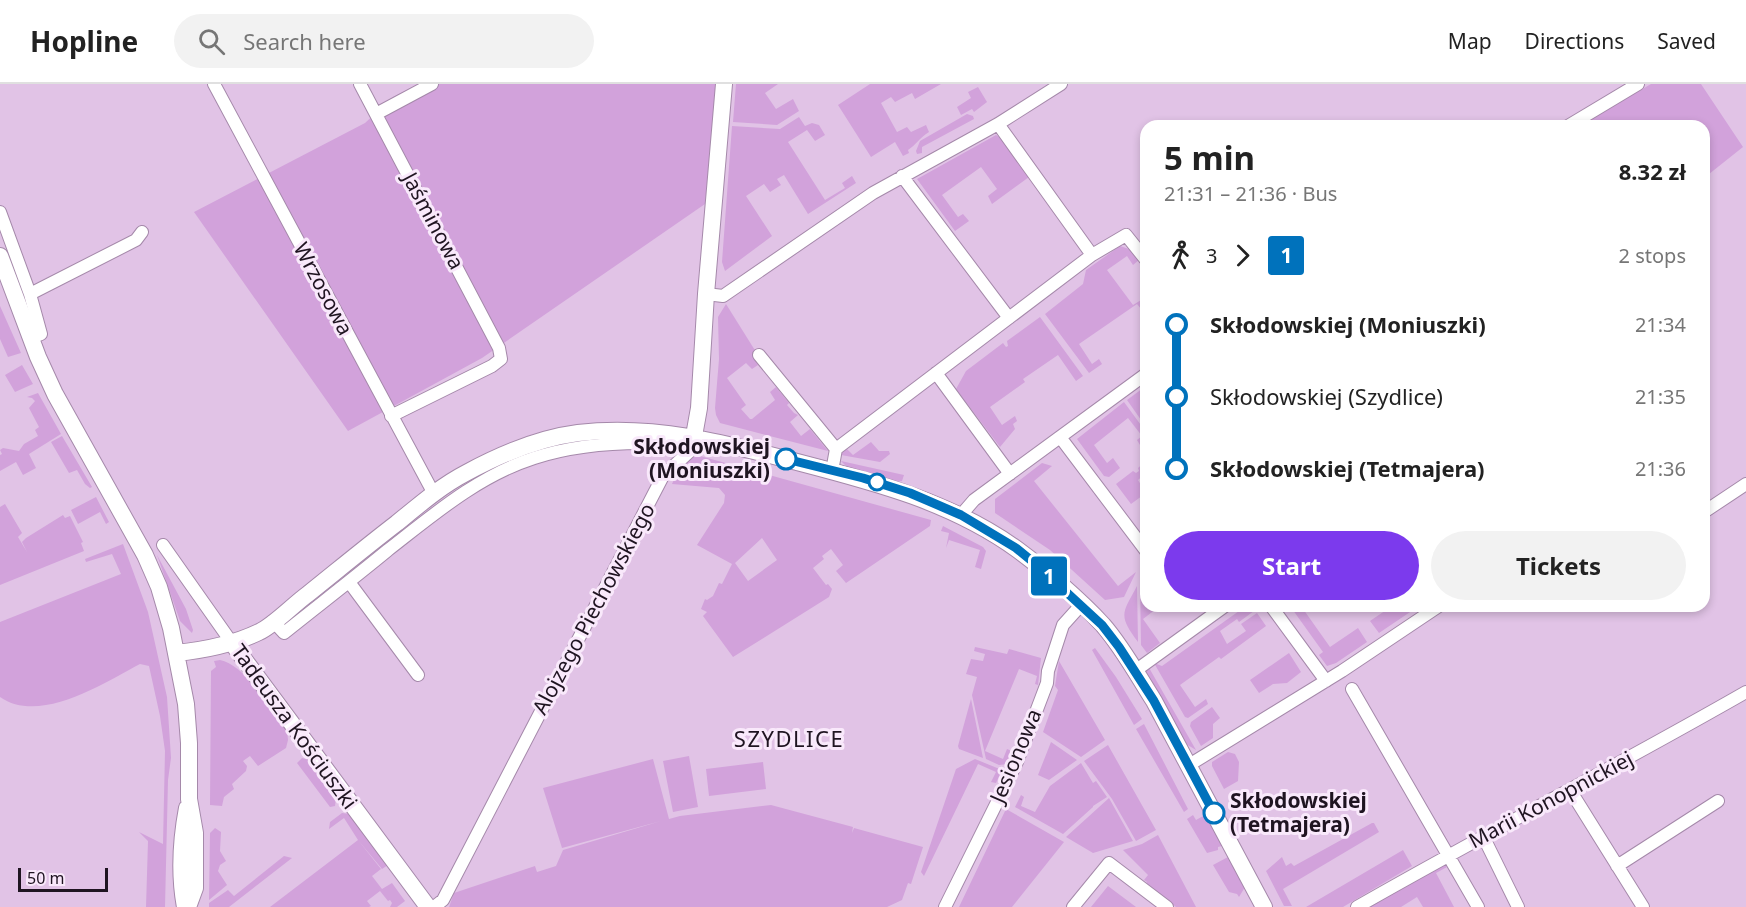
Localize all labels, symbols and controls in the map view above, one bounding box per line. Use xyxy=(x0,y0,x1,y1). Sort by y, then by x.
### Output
search box xyxy=(174,14,594,68)
text: Hopline xyxy=(30,22,138,60)
icon: search xyxy=(195,25,228,58)
text: Search here xyxy=(243,26,366,56)
text: Map xyxy=(1448,27,1492,55)
text: Directions xyxy=(1525,27,1624,55)
text: Saved xyxy=(1657,27,1716,55)
text: 5 min xyxy=(1164,135,1255,180)
text: 8.32 zł xyxy=(1619,156,1686,186)
street label: Jaśminowa xyxy=(396,165,471,274)
text: 21:31 – 21:36 · Bus xyxy=(1164,180,1337,207)
street label: Wrzosowa xyxy=(288,237,360,340)
icon: walk xyxy=(1164,239,1197,272)
icon: forward xyxy=(1226,239,1259,272)
text: 1 xyxy=(1280,241,1292,269)
text: 3 xyxy=(1206,242,1217,269)
text: 2 stops xyxy=(1619,242,1686,269)
text: Skłodowskiej (Moniuszki) xyxy=(1210,309,1486,339)
text: 21:34 xyxy=(1635,311,1686,338)
text: Skłodowskiej (Szydlice) xyxy=(1210,381,1443,411)
text: 21:35 xyxy=(1635,383,1686,410)
place label: Skłodowskiej (Moniuszki) xyxy=(633,432,770,484)
marker: Skłodowskiej (Moniuszki) xyxy=(775,448,797,470)
text: Skłodowskiej (Tetmajera) xyxy=(1210,453,1485,483)
text: 21:36 xyxy=(1635,455,1686,482)
unlabelled marker xyxy=(868,473,886,491)
street label: Alojzego Piechowskiego xyxy=(525,498,661,719)
button: Start xyxy=(1164,531,1419,600)
button: Tickets xyxy=(1431,531,1686,600)
line badge: 1 xyxy=(1030,556,1068,596)
text: 1 xyxy=(1043,562,1055,590)
street label: Tadeusza Kościuszki xyxy=(225,638,364,815)
street label: Jesionowa xyxy=(982,704,1047,809)
district label: SZYDLICE xyxy=(734,723,844,753)
street label: Marii Konopnickiej xyxy=(1463,744,1638,854)
place label: Skłodowskiej (Tetmajera) xyxy=(1230,786,1367,838)
marker: Skłodowskiej (Tetmajera) xyxy=(1203,802,1225,824)
scale bar xyxy=(18,865,108,892)
text: 50 m xyxy=(27,867,64,889)

